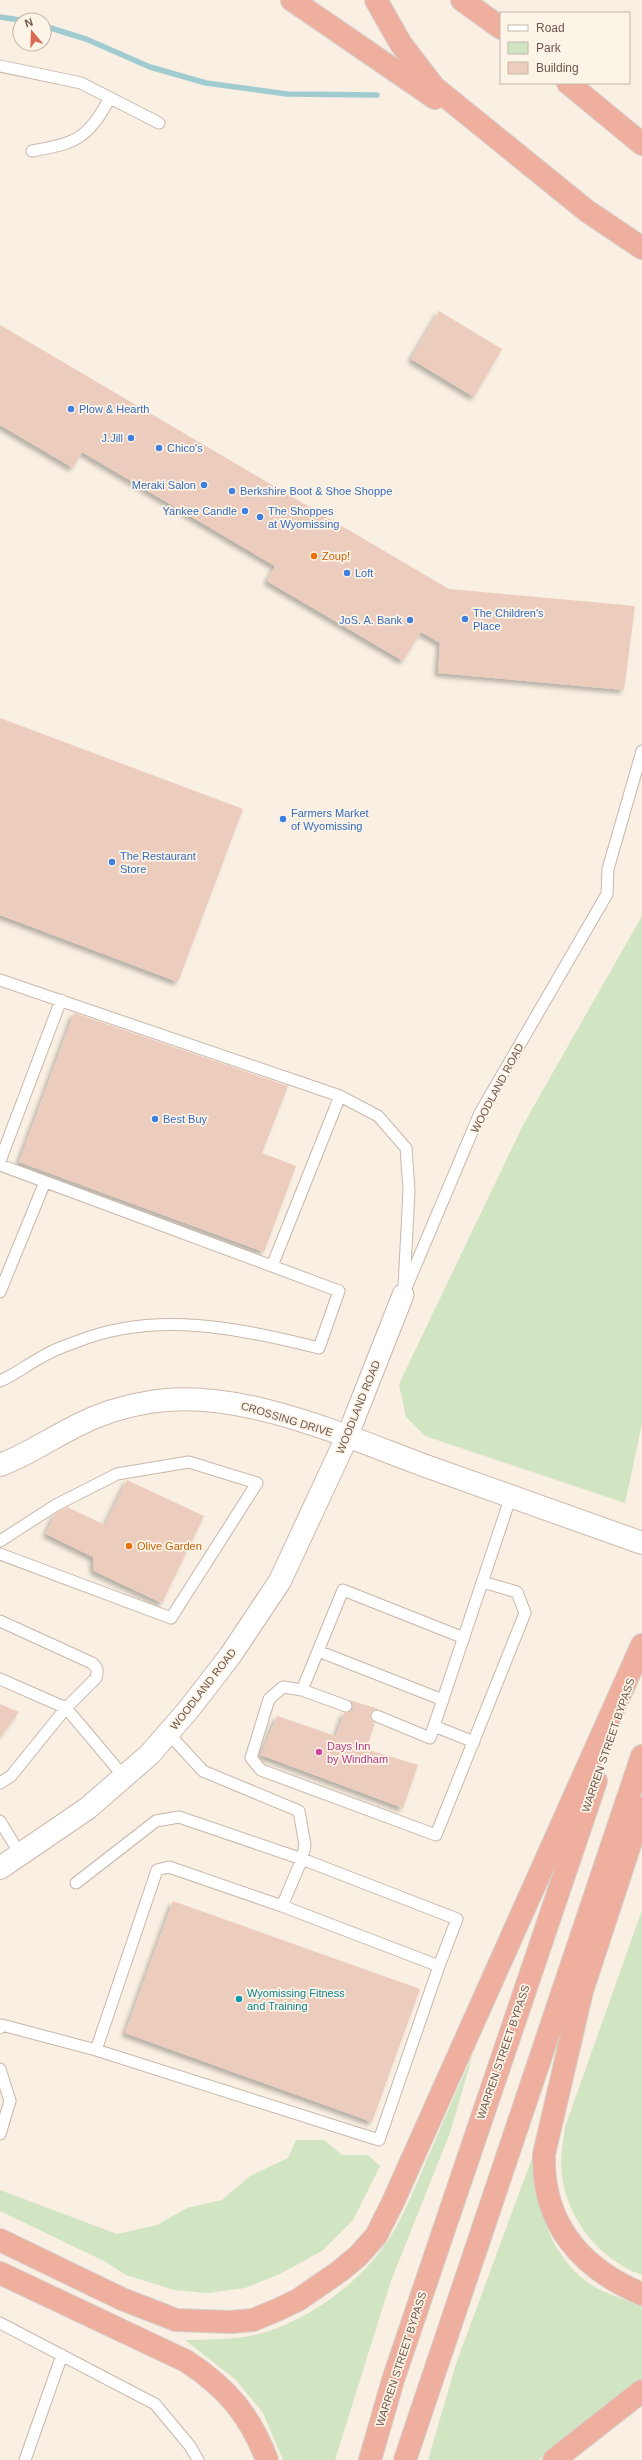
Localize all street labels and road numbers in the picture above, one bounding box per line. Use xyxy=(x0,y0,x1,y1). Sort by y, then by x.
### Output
street label: WOODLAND ROAD xyxy=(468,1041,526,1135)
street label: WOODLAND ROAD xyxy=(334,1359,382,1455)
street label: CROSSING DRIVE xyxy=(240,1399,334,1439)
street label: WOODLAND ROAD xyxy=(168,1646,238,1732)
street label: WARREN STREET BYPASS xyxy=(579,1676,637,1814)
street label: WARREN STREET BYPASS xyxy=(474,1983,532,2121)
street label: WARREN STREET BYPASS xyxy=(374,2290,428,2428)

